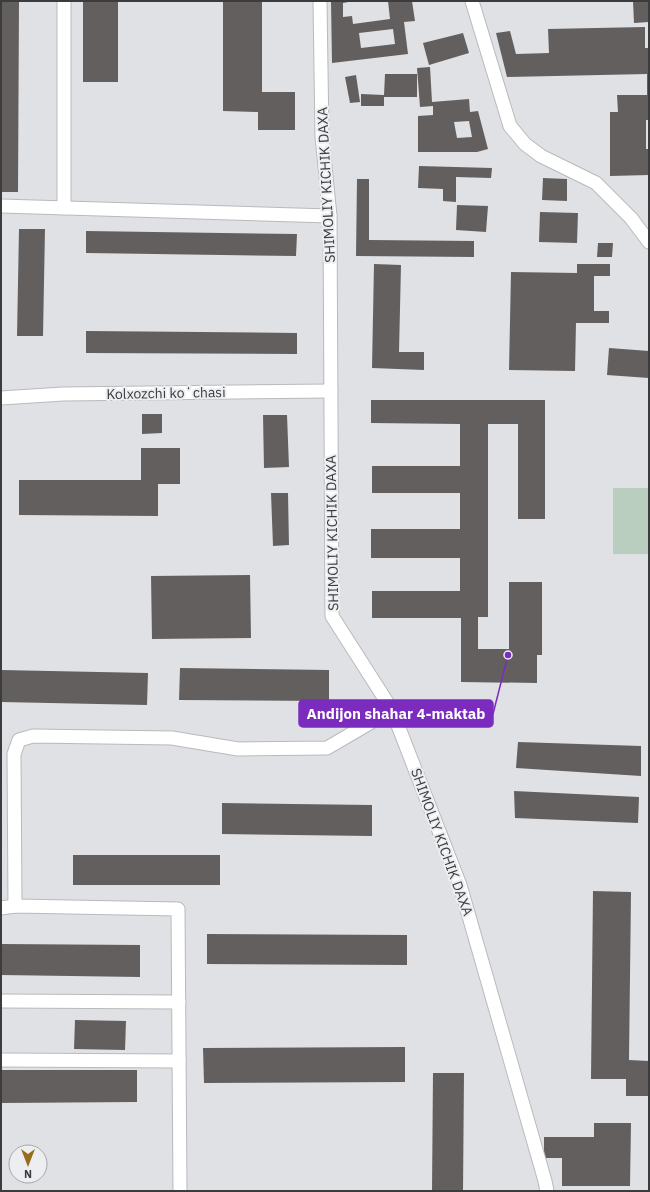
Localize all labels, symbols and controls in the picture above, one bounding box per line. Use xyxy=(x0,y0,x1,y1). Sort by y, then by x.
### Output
street label: SHIMOLIY KICHIK DAXA xyxy=(313,107,339,263)
street label: Kolxozchi koʻchasi xyxy=(106,383,226,403)
street label: SHIMOLIY KICHIK DAXA xyxy=(322,455,342,611)
callout: Andijon shahar 4-maktab xyxy=(299,700,493,727)
text: Andijon shahar 4-maktab xyxy=(307,704,485,723)
street label: SHIMOLIY KICHIK DAXA xyxy=(407,766,477,918)
north arrow xyxy=(8,1144,48,1184)
text: N xyxy=(24,1167,32,1181)

